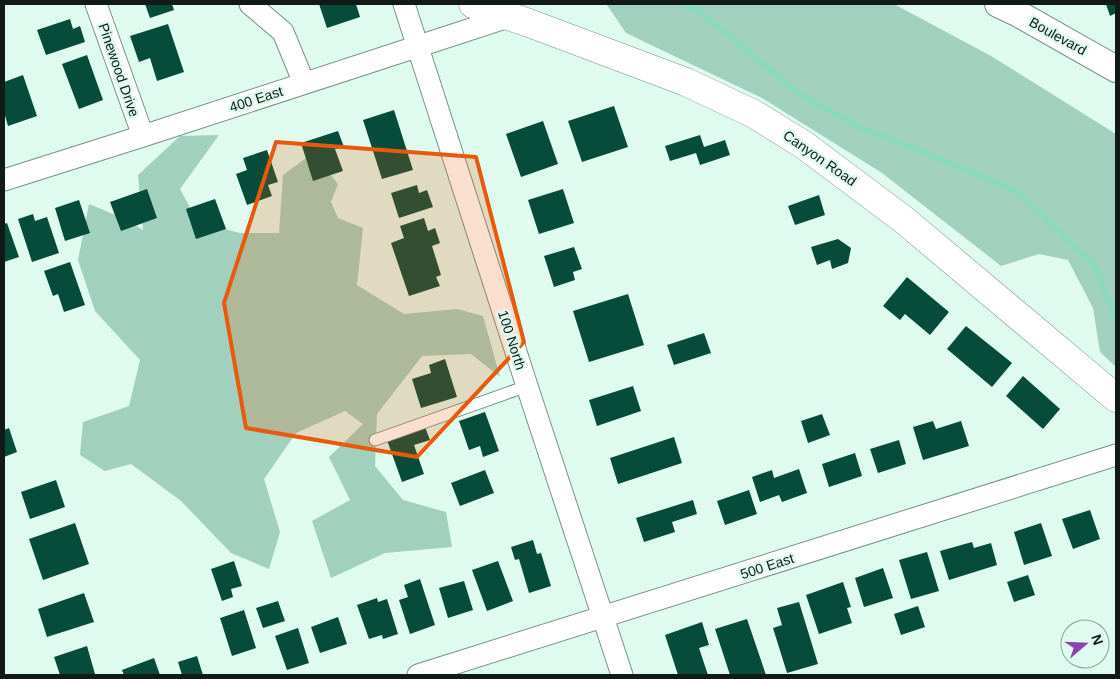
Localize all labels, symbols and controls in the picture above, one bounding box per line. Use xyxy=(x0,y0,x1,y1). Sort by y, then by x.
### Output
street label: Boulevard xyxy=(1027,14,1089,58)
street label: Pinewood Drive xyxy=(95,21,143,119)
street label: 400 East xyxy=(227,83,285,115)
street label: Canyon Road xyxy=(780,127,860,189)
street label: 100 North xyxy=(495,308,529,372)
street label: 500 East xyxy=(738,550,796,582)
north arrow xyxy=(1060,619,1110,669)
text: N xyxy=(1088,632,1107,647)

